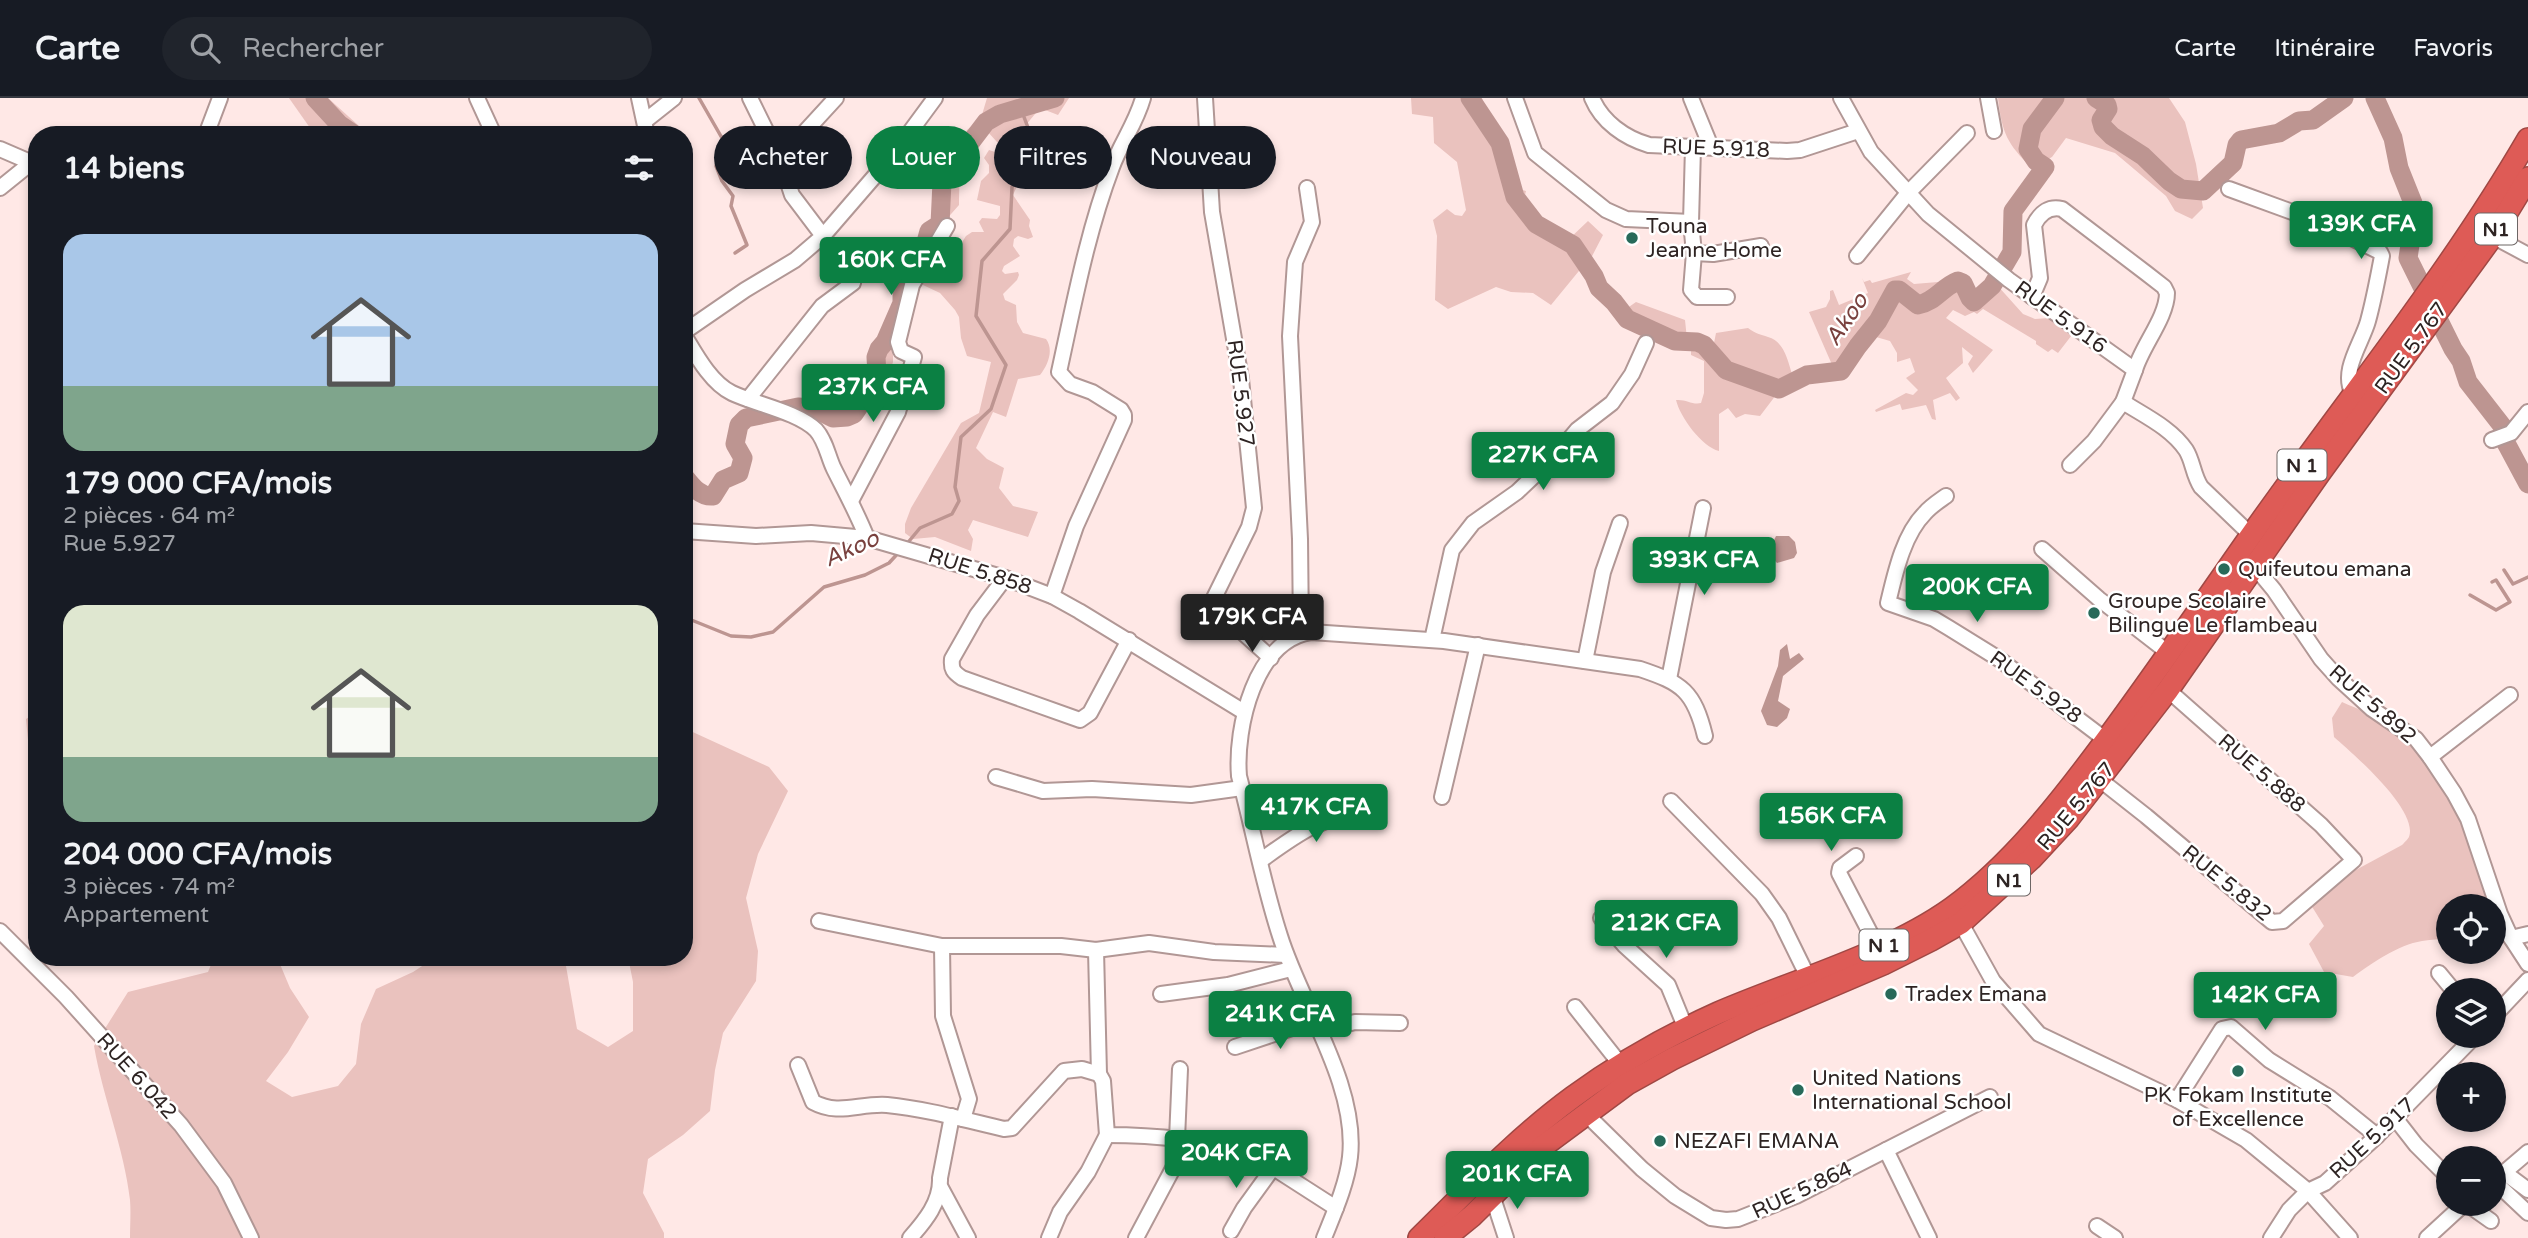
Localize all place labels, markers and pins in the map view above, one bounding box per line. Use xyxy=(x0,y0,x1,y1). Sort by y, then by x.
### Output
pin: 139K CFA xyxy=(2289,202,2433,261)
place label: Touna Jeanne Home xyxy=(1646,214,1782,263)
marker: Touna Jeanne Home xyxy=(1624,230,1640,246)
pin: 160K CFA xyxy=(819,238,963,297)
pin: 237K CFA xyxy=(801,364,945,424)
pin: 227K CFA xyxy=(1471,432,1615,492)
pin: 393K CFA xyxy=(1632,538,1776,597)
place label: Quifeutou emana xyxy=(2238,557,2411,582)
marker: Quifeutou emana xyxy=(2216,561,2232,577)
pin: 200K CFA xyxy=(1905,564,2049,624)
place label: Groupe Scolaire Bilingue Le flambeau xyxy=(2108,589,2318,638)
pin: 179K CFA xyxy=(1180,594,1324,654)
marker: Groupe Scolaire Bilingue Le flambeau xyxy=(2086,605,2102,621)
pin: 417K CFA xyxy=(1244,784,1388,844)
pin: 156K CFA xyxy=(1759,794,1903,853)
pin: 212K CFA xyxy=(1594,900,1738,960)
pin: 142K CFA xyxy=(2193,972,2337,1032)
place label: Tradex Emana xyxy=(1905,982,2047,1007)
marker: Tradex Emana xyxy=(1883,986,1899,1002)
pin: 241K CFA xyxy=(1208,992,1352,1051)
marker: PK Fokam Institute of Excellence xyxy=(2230,1063,2246,1079)
place label: United Nations International School xyxy=(1812,1066,2011,1115)
marker: United Nations International School xyxy=(1790,1082,1806,1098)
place label: PK Fokam Institute of Excellence xyxy=(2144,1083,2332,1132)
place label: NEZAFI EMANA xyxy=(1674,1129,1839,1154)
pin: 204K CFA xyxy=(1164,1130,1308,1190)
marker: NEZAFI EMANA xyxy=(1652,1133,1668,1149)
pin: 201K CFA xyxy=(1445,1152,1589,1211)

